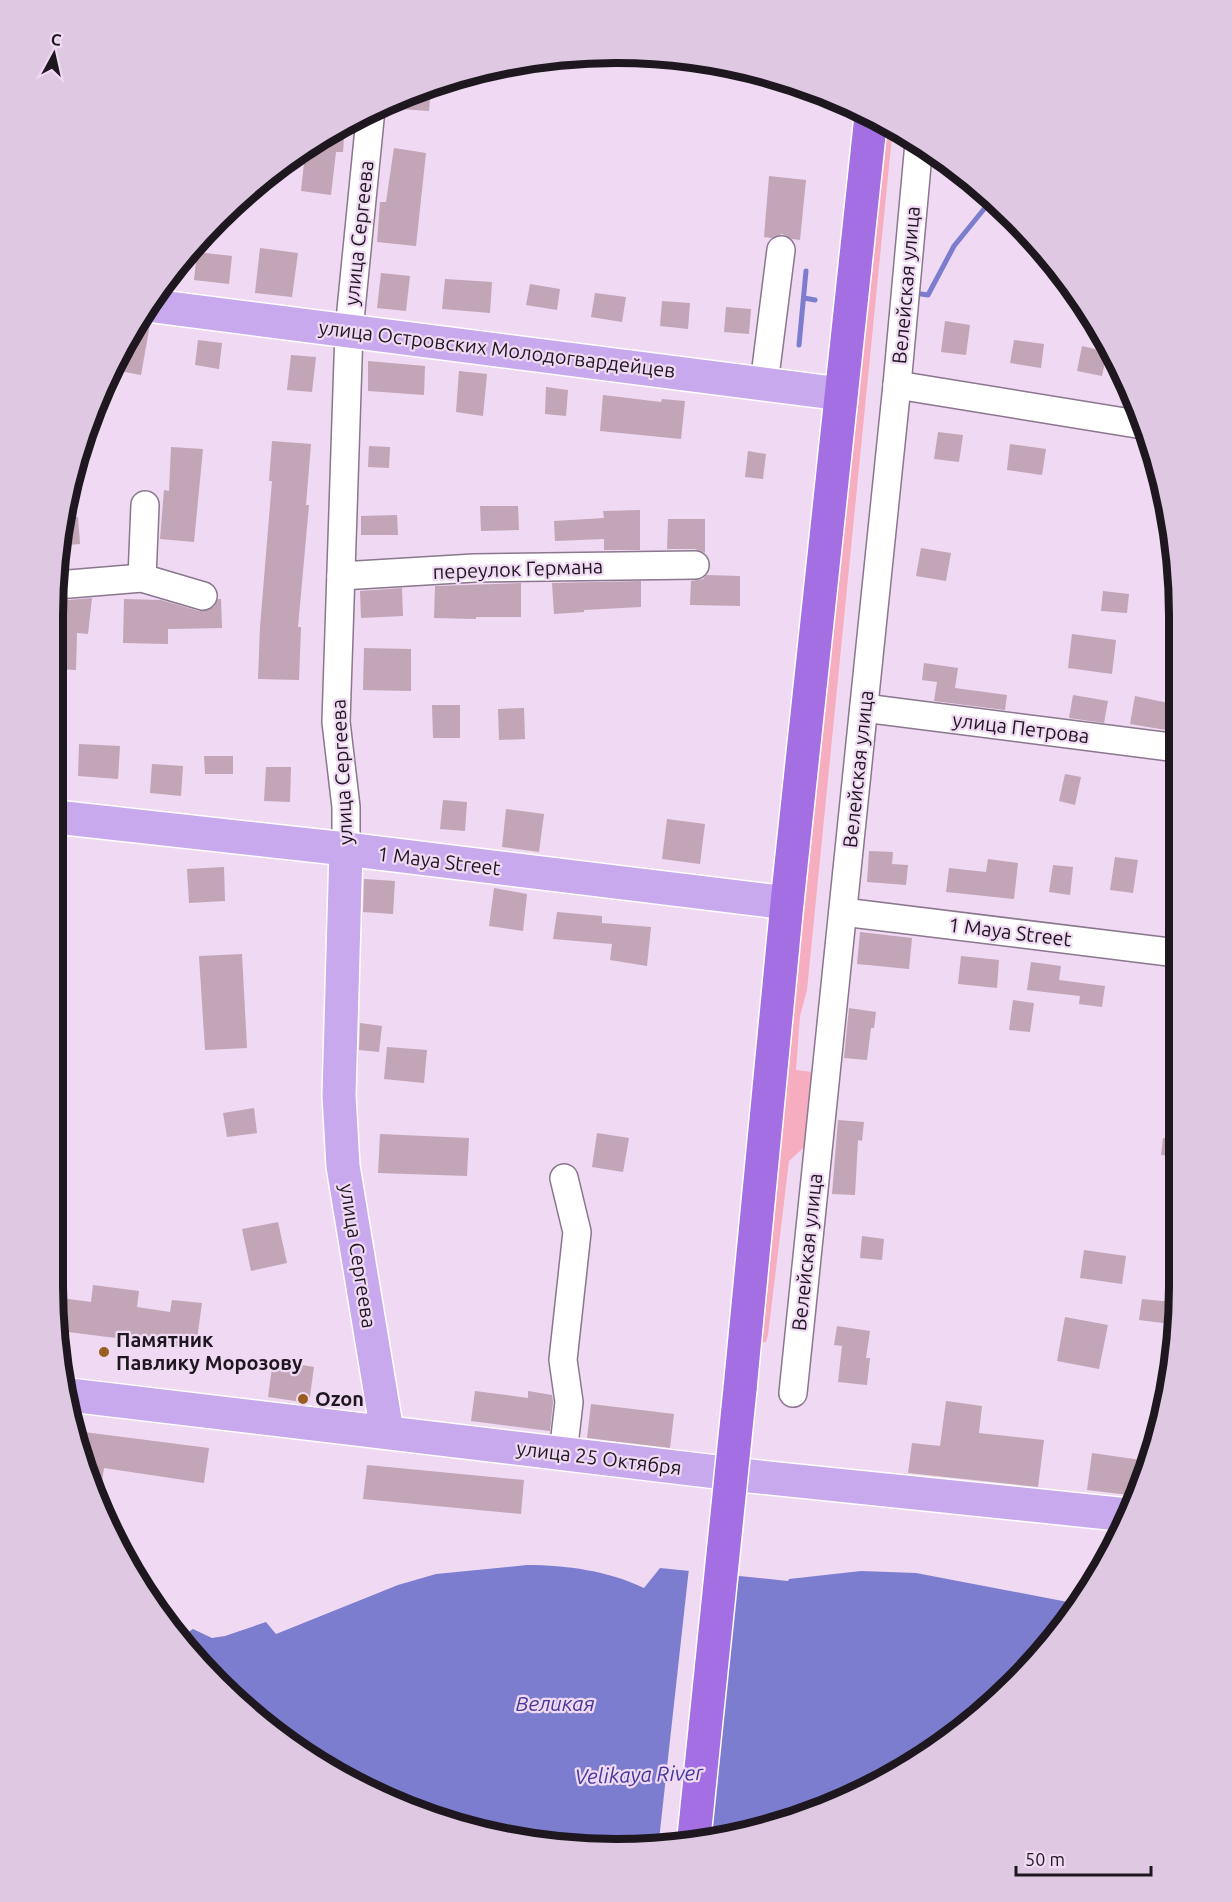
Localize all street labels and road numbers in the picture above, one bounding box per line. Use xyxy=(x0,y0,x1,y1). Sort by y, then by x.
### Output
street label: улица Сергеева xyxy=(339,159,378,307)
street label: Велейская улица xyxy=(887,205,924,365)
street label: улица Островских Молодогвардейцев xyxy=(317,315,677,382)
street label: переулок Германа xyxy=(432,554,604,583)
street label: Велейская улица xyxy=(838,689,877,849)
street label: улица Сергеева xyxy=(326,699,357,845)
street label: улица Петрова xyxy=(951,708,1091,747)
street label: 1 Maya Street xyxy=(376,842,502,879)
street label: 1 Maya Street xyxy=(947,913,1073,950)
street label: Велейская улица xyxy=(787,1172,826,1332)
street label: улица Сергеева xyxy=(336,1182,381,1330)
street label: улица 25 Октября xyxy=(515,1436,683,1479)

